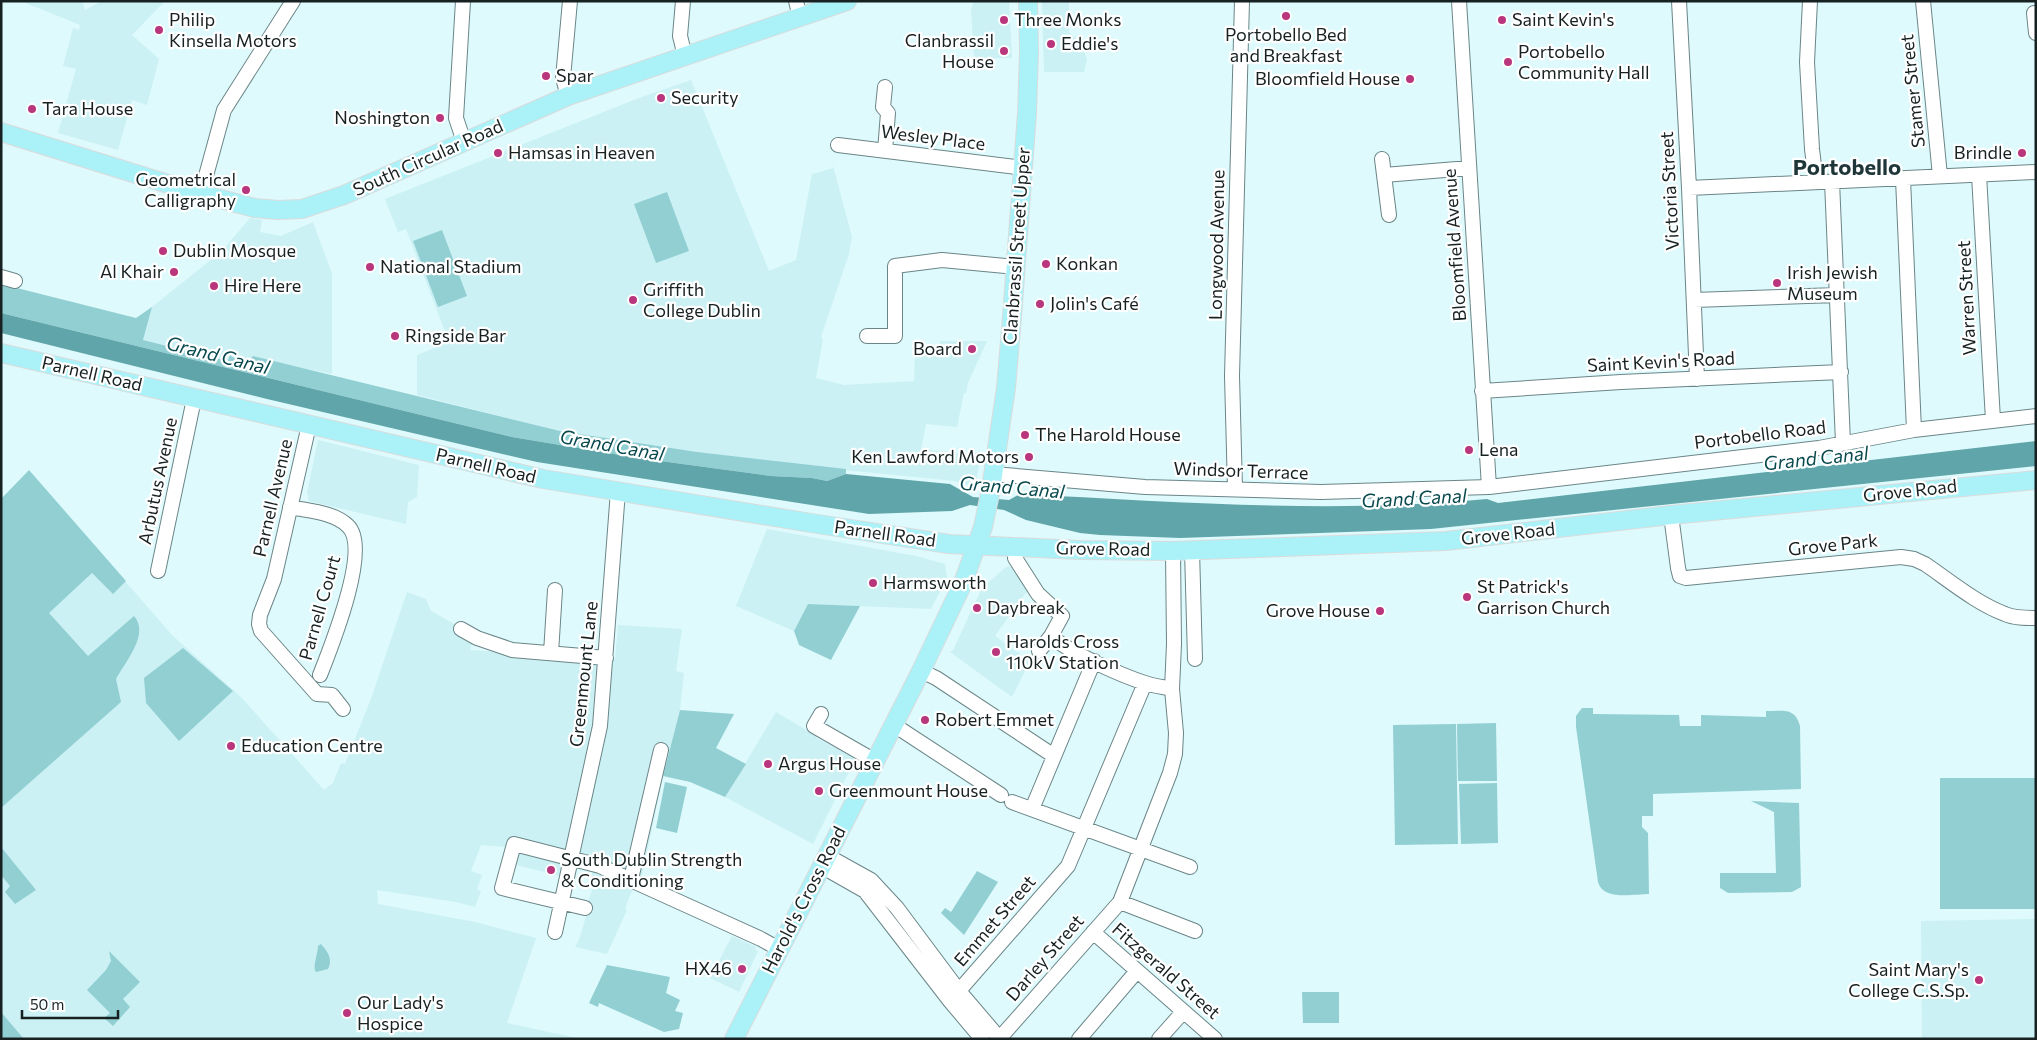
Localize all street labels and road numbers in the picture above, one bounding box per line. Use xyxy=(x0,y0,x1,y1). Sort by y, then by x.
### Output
street label: Stamer Street xyxy=(1895,33,1929,149)
street label: South Circular Road xyxy=(349,114,506,200)
street label: Wesley Place xyxy=(880,120,987,154)
street label: Victoria Street xyxy=(1655,131,1683,251)
street label: Clanbrassil Street Upper xyxy=(998,146,1034,346)
street label: Bloomfield Avenue xyxy=(1438,168,1470,322)
street label: Longwood Avenue xyxy=(1204,170,1228,320)
street label: Warren Street xyxy=(1952,240,1980,356)
street label: Saint Kevin's Road xyxy=(1587,346,1735,376)
street label: Parnell Road xyxy=(40,351,145,395)
street label: Arbutus Avenue xyxy=(133,415,181,546)
street label: Portobello Road xyxy=(1693,415,1827,453)
street label: Parnell Avenue xyxy=(248,437,296,559)
street label: Parnell Road xyxy=(434,443,539,487)
street label: Windsor Terrace xyxy=(1173,457,1309,483)
street label: Grove Road xyxy=(1862,474,1958,506)
street label: Parnell Road xyxy=(833,515,937,551)
street label: Grove Road xyxy=(1460,517,1556,549)
street label: Grove Park xyxy=(1787,528,1879,560)
street label: Grove Road xyxy=(1056,536,1150,560)
street label: Parnell Court xyxy=(294,553,344,663)
street label: Greenmount Lane xyxy=(564,600,602,748)
street label: Harold's Cross Road xyxy=(756,822,850,977)
street label: Emmet Street xyxy=(949,870,1040,970)
street label: Darley Street xyxy=(1001,910,1088,1005)
street label: Fitzgerald Street xyxy=(1108,917,1225,1023)

